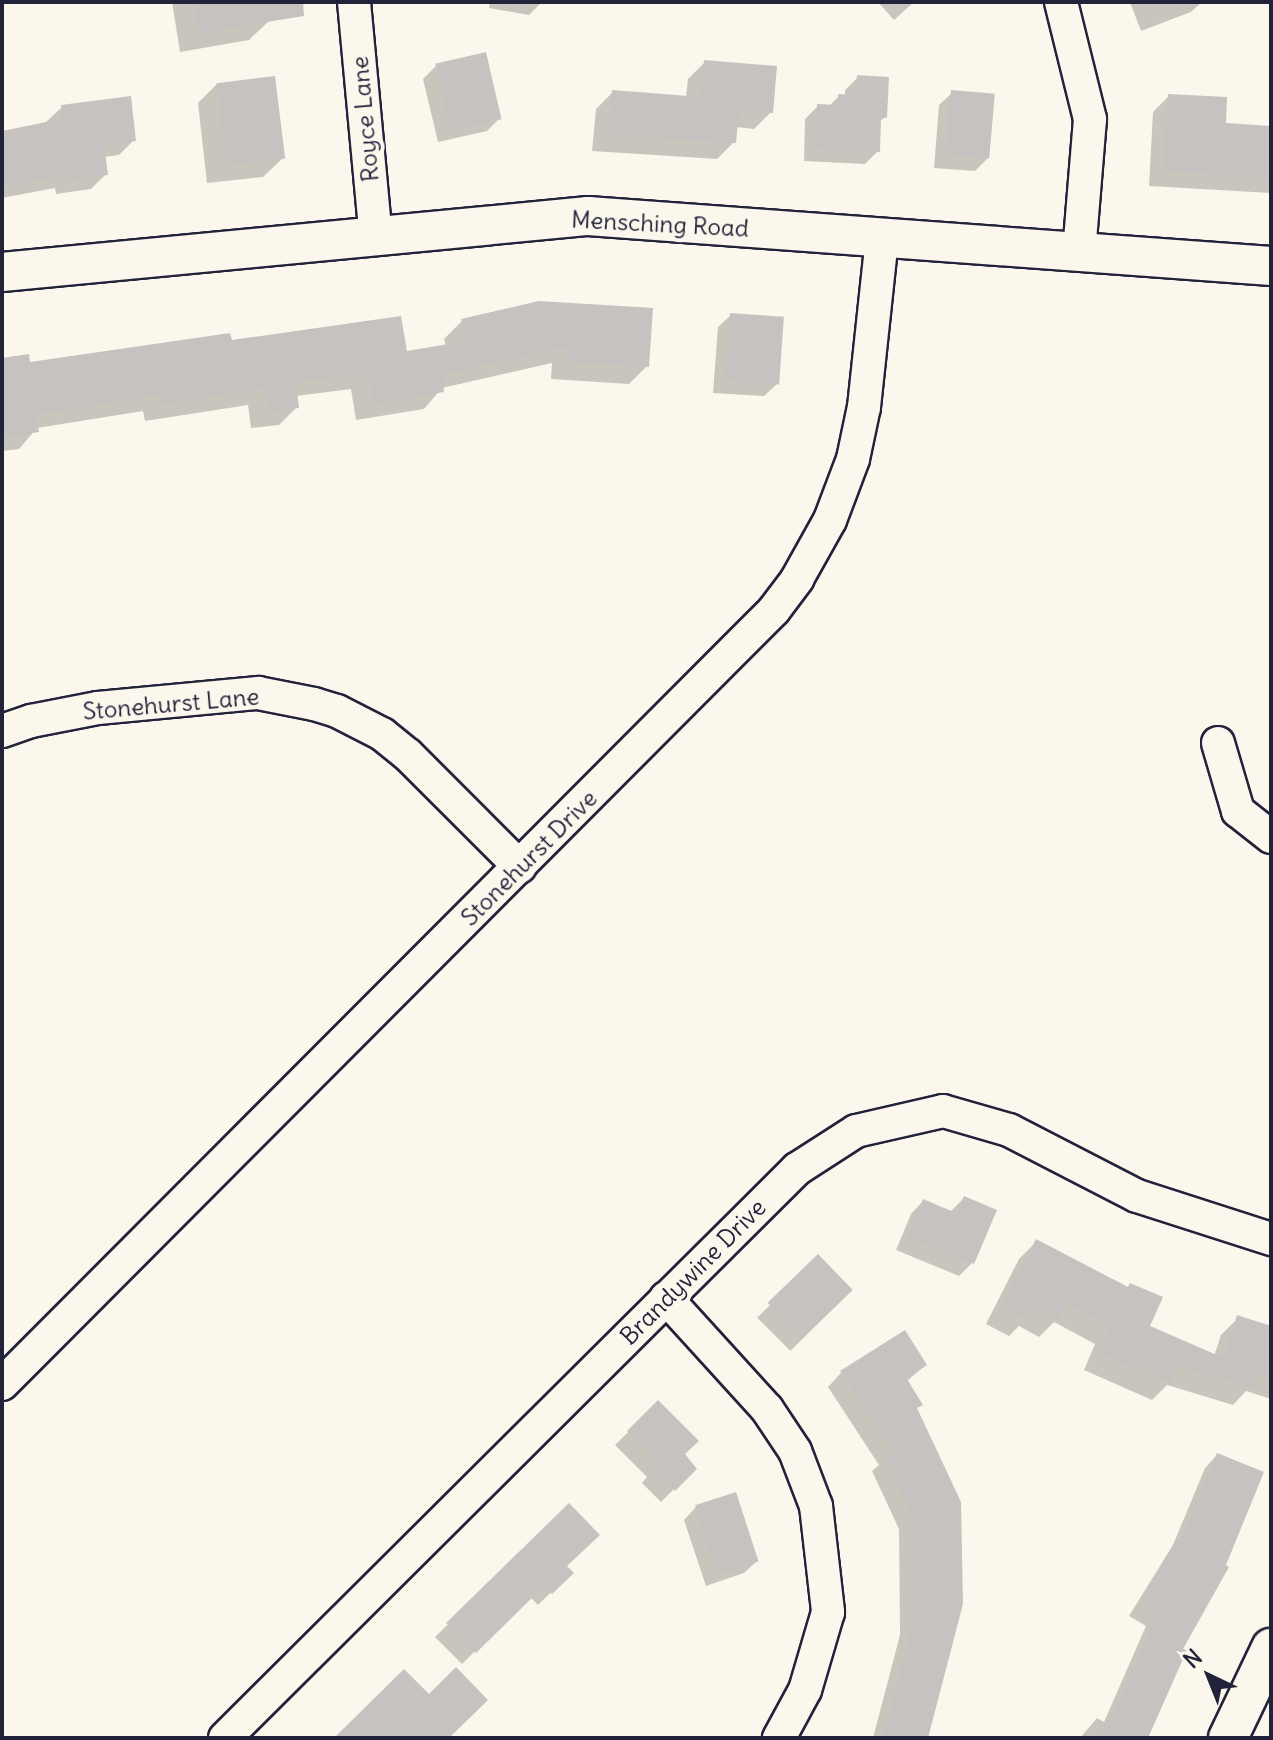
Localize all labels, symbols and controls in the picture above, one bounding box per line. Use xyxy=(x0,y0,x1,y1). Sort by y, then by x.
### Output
street label: Royce Lane xyxy=(345,55,385,183)
street label: Mensching Road xyxy=(570,205,750,243)
street label: Stonehurst Lane xyxy=(82,682,260,726)
street label: Stonehurst Drive xyxy=(455,784,603,932)
street label: Brandywine Drive xyxy=(614,1193,772,1351)
north arrow xyxy=(1169,1636,1249,1716)
text: N xyxy=(1178,1643,1208,1674)

